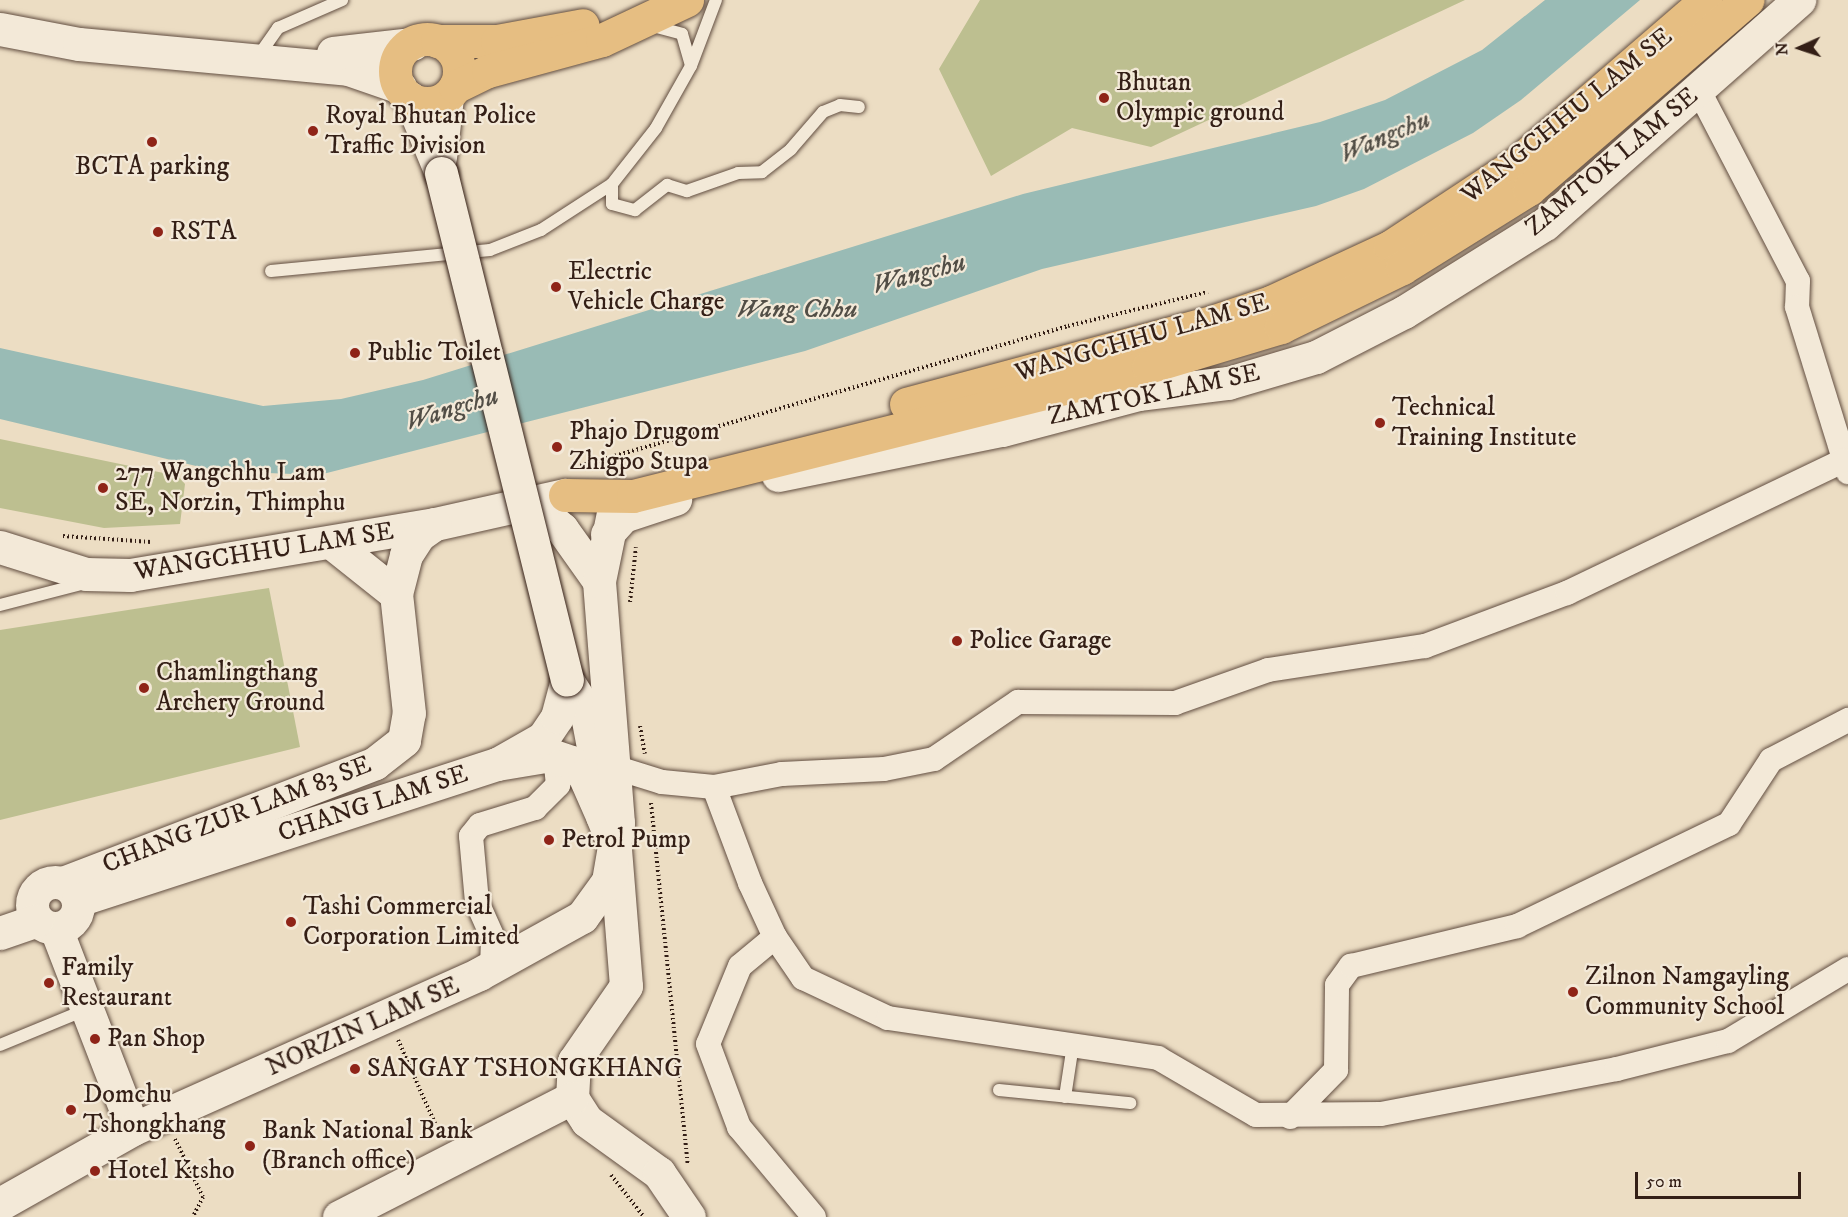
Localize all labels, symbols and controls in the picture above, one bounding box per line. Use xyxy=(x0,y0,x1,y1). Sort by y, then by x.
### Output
north arrow xyxy=(1770,18,1830,78)
street label: WANGCHHU LAM SE xyxy=(1455,21,1679,211)
text: N xyxy=(1772,42,1792,56)
place label: Bhutan Olympic ground xyxy=(1116,67,1284,128)
street label: ZAMTOK LAM SE xyxy=(1519,81,1705,243)
marker: Bhutan Olympic ground xyxy=(1097,91,1111,105)
place label: Royal Bhutan Police Traffic Division xyxy=(325,100,536,162)
water label: Wangchu xyxy=(1335,103,1435,171)
marker: Royal Bhutan Police Traffic Division xyxy=(306,124,320,138)
marker: BCTA parking xyxy=(145,135,159,149)
place label: BCTA parking xyxy=(75,151,229,183)
place label: RSTA xyxy=(170,216,236,248)
marker: RSTA xyxy=(151,225,165,239)
water label: Wangchu xyxy=(868,246,970,302)
place label: Electric Vehicle Charge xyxy=(568,256,725,318)
marker: Electric Vehicle Charge xyxy=(549,280,563,294)
street label: WANGCHHU LAM SE xyxy=(1012,287,1272,389)
water label: Wang Chhu xyxy=(736,294,858,326)
place label: Public Toilet xyxy=(367,337,501,369)
marker: Public Toilet xyxy=(348,346,362,360)
street label: ZAMTOK LAM SE xyxy=(1045,357,1263,433)
water label: Wangchu xyxy=(401,379,503,439)
place label: Technical Training Institute xyxy=(1392,392,1576,454)
place label: Phajo Drugom Zhigpo Stupa xyxy=(569,416,720,478)
marker: Technical Training Institute xyxy=(1373,416,1387,430)
marker: Phajo Drugom Zhigpo Stupa xyxy=(550,440,564,454)
place label: 277 Wangchhu Lam SE, Norzin, Thimphu xyxy=(115,457,345,518)
marker: 277 Wangchhu Lam SE, Norzin, Thimphu xyxy=(96,481,110,495)
street label: WANGCHHU LAM SE xyxy=(132,516,396,588)
place label: Police Garage xyxy=(969,625,1112,657)
marker: Police Garage xyxy=(950,634,964,648)
place label: Chamlingthang Archery Ground xyxy=(156,657,325,718)
marker: Chamlingthang Archery Ground xyxy=(137,681,151,695)
street label: CHANG ZUR LAM 83 SE xyxy=(98,749,376,881)
street label: CHANG LAM SE xyxy=(274,759,472,849)
place label: Petrol Pump xyxy=(561,824,691,856)
marker: Petrol Pump xyxy=(542,833,556,847)
place label: Tashi Commercial Corporation Limited xyxy=(303,891,519,952)
marker: Tashi Commercial Corporation Limited xyxy=(284,915,298,929)
place label: Family Restaurant xyxy=(61,952,172,1014)
place label: Zilnon Namgayling Community School xyxy=(1585,961,1789,1023)
street label: NORZIN LAM SE xyxy=(262,970,464,1084)
marker: Family Restaurant xyxy=(42,976,56,990)
marker: Zilnon Namgayling Community School xyxy=(1566,985,1580,999)
place label: Pan Shop xyxy=(107,1023,205,1055)
marker: Pan Shop xyxy=(88,1032,102,1046)
place label: SANGAY TSHONGKHANG xyxy=(367,1053,683,1085)
marker: SANGAY TSHONGKHANG xyxy=(348,1062,362,1076)
place label: Domchu Tshongkhang xyxy=(83,1079,225,1140)
marker: Domchu Tshongkhang xyxy=(64,1103,78,1117)
place label: Bank National Bank (Branch office) xyxy=(262,1115,473,1176)
marker: Bank National Bank (Branch office) xyxy=(243,1139,257,1153)
place label: Hotel Ktsho xyxy=(107,1155,235,1187)
scale bar xyxy=(1638,1160,1804,1198)
marker: Hotel Ktsho xyxy=(88,1164,102,1178)
text: 50 m xyxy=(1646,1171,1682,1193)

